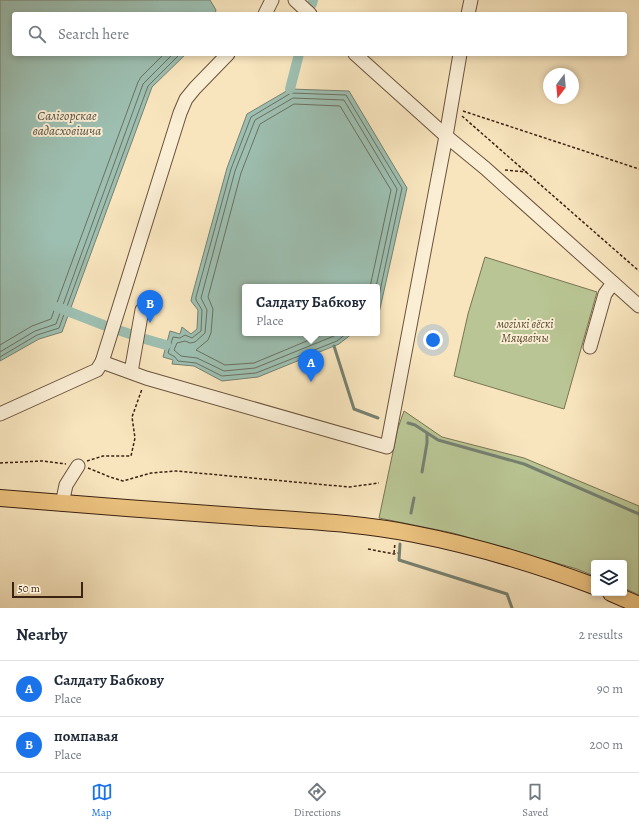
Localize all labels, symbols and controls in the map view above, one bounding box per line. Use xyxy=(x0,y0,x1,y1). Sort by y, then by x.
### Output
search box xyxy=(12,12,627,56)
icon: search xyxy=(26,23,48,45)
text: Search here xyxy=(58,24,129,44)
north arrow xyxy=(543,68,579,104)
water label: Салігорскае вадасховішча xyxy=(33,107,101,139)
popup xyxy=(242,284,380,336)
pin: B xyxy=(137,290,163,323)
text: Салдату Бабкову xyxy=(256,292,366,312)
text: Place xyxy=(256,312,284,329)
park label: могілкі вёскі Мяцявічы xyxy=(496,316,553,346)
your location xyxy=(423,330,443,350)
pin: A xyxy=(298,349,324,382)
map controls xyxy=(591,560,627,596)
button: layers xyxy=(591,560,627,596)
scale bar xyxy=(12,580,83,599)
text: 50 m xyxy=(18,581,40,596)
text: Nearby xyxy=(16,623,67,646)
text: 2 results xyxy=(579,626,623,643)
text: Салдату Бабкову xyxy=(54,670,164,690)
text: A xyxy=(25,680,33,697)
text: 90 m xyxy=(597,680,623,697)
text: Place xyxy=(54,690,82,707)
text: помпавая xyxy=(54,726,118,746)
text: B xyxy=(25,736,33,753)
text: 200 m xyxy=(590,736,623,753)
text: Place xyxy=(54,746,82,763)
tab: Map xyxy=(91,781,113,820)
tab: Directions xyxy=(294,781,341,820)
tab: Saved xyxy=(522,781,548,820)

